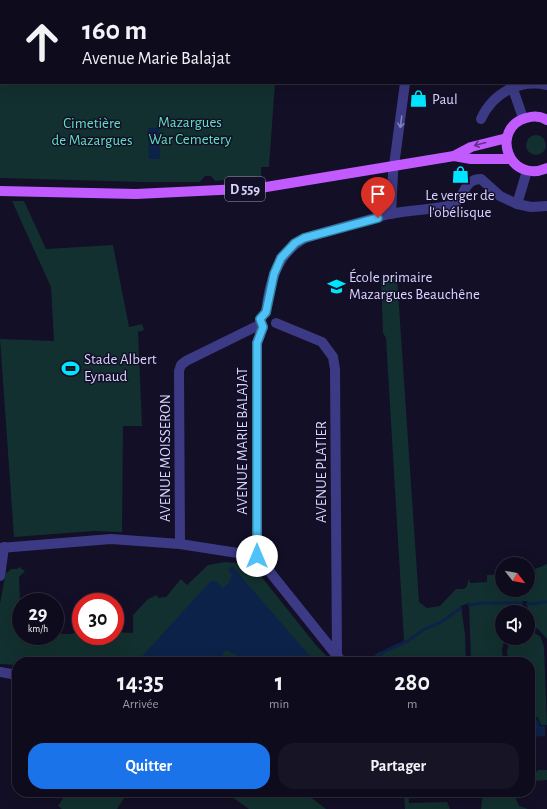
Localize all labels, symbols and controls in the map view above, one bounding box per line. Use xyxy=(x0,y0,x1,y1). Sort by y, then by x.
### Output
icon: ahead xyxy=(16,16,68,68)
text: 160 m xyxy=(82,17,147,45)
text: Avenue Marie Balajat xyxy=(82,50,231,68)
shop icon: Paul xyxy=(409,89,429,109)
place label: Paul xyxy=(432,92,458,107)
park label: Mazargues War Cemetery xyxy=(149,115,232,147)
one-way arrow xyxy=(397,115,405,128)
park label: Cimetière de Mazargues xyxy=(52,116,133,148)
one-way arrow xyxy=(474,141,487,149)
shop icon: Le verger de l'obélisque xyxy=(450,164,470,184)
road number: D 559 xyxy=(225,177,265,201)
pin xyxy=(361,177,395,218)
icon: arrive xyxy=(367,183,389,205)
place label: Le verger de l'obélisque xyxy=(425,188,495,220)
place label: École primaire Mazargues Beauchêne xyxy=(349,268,480,302)
school or university icon: École primaire Mazargues Beauchêne xyxy=(326,276,346,296)
place label: Stade Albert Eynaud xyxy=(84,352,157,384)
sports icon: Stade Albert Eynaud xyxy=(61,358,81,378)
street label: AVENUE MARIE BALAJAT xyxy=(235,367,250,515)
street label: AVENUE MOISSERON xyxy=(158,394,173,522)
street label: AVENUE PLATIER xyxy=(314,421,329,523)
position arrow xyxy=(236,535,278,577)
north arrow xyxy=(495,557,535,597)
map controls xyxy=(495,557,535,645)
speed limit sign: 30 xyxy=(72,593,124,645)
text: 29 xyxy=(28,604,48,624)
button: sound xyxy=(495,605,535,645)
text: km/h xyxy=(28,624,48,634)
text: 14:35 xyxy=(117,671,164,695)
text: 1 xyxy=(275,671,283,695)
text: 280 xyxy=(394,671,430,695)
text: Arrivée xyxy=(122,698,159,711)
text: min xyxy=(269,698,289,711)
text: m xyxy=(407,698,417,711)
button: Quitter xyxy=(28,743,270,789)
button: Partager xyxy=(278,743,519,789)

